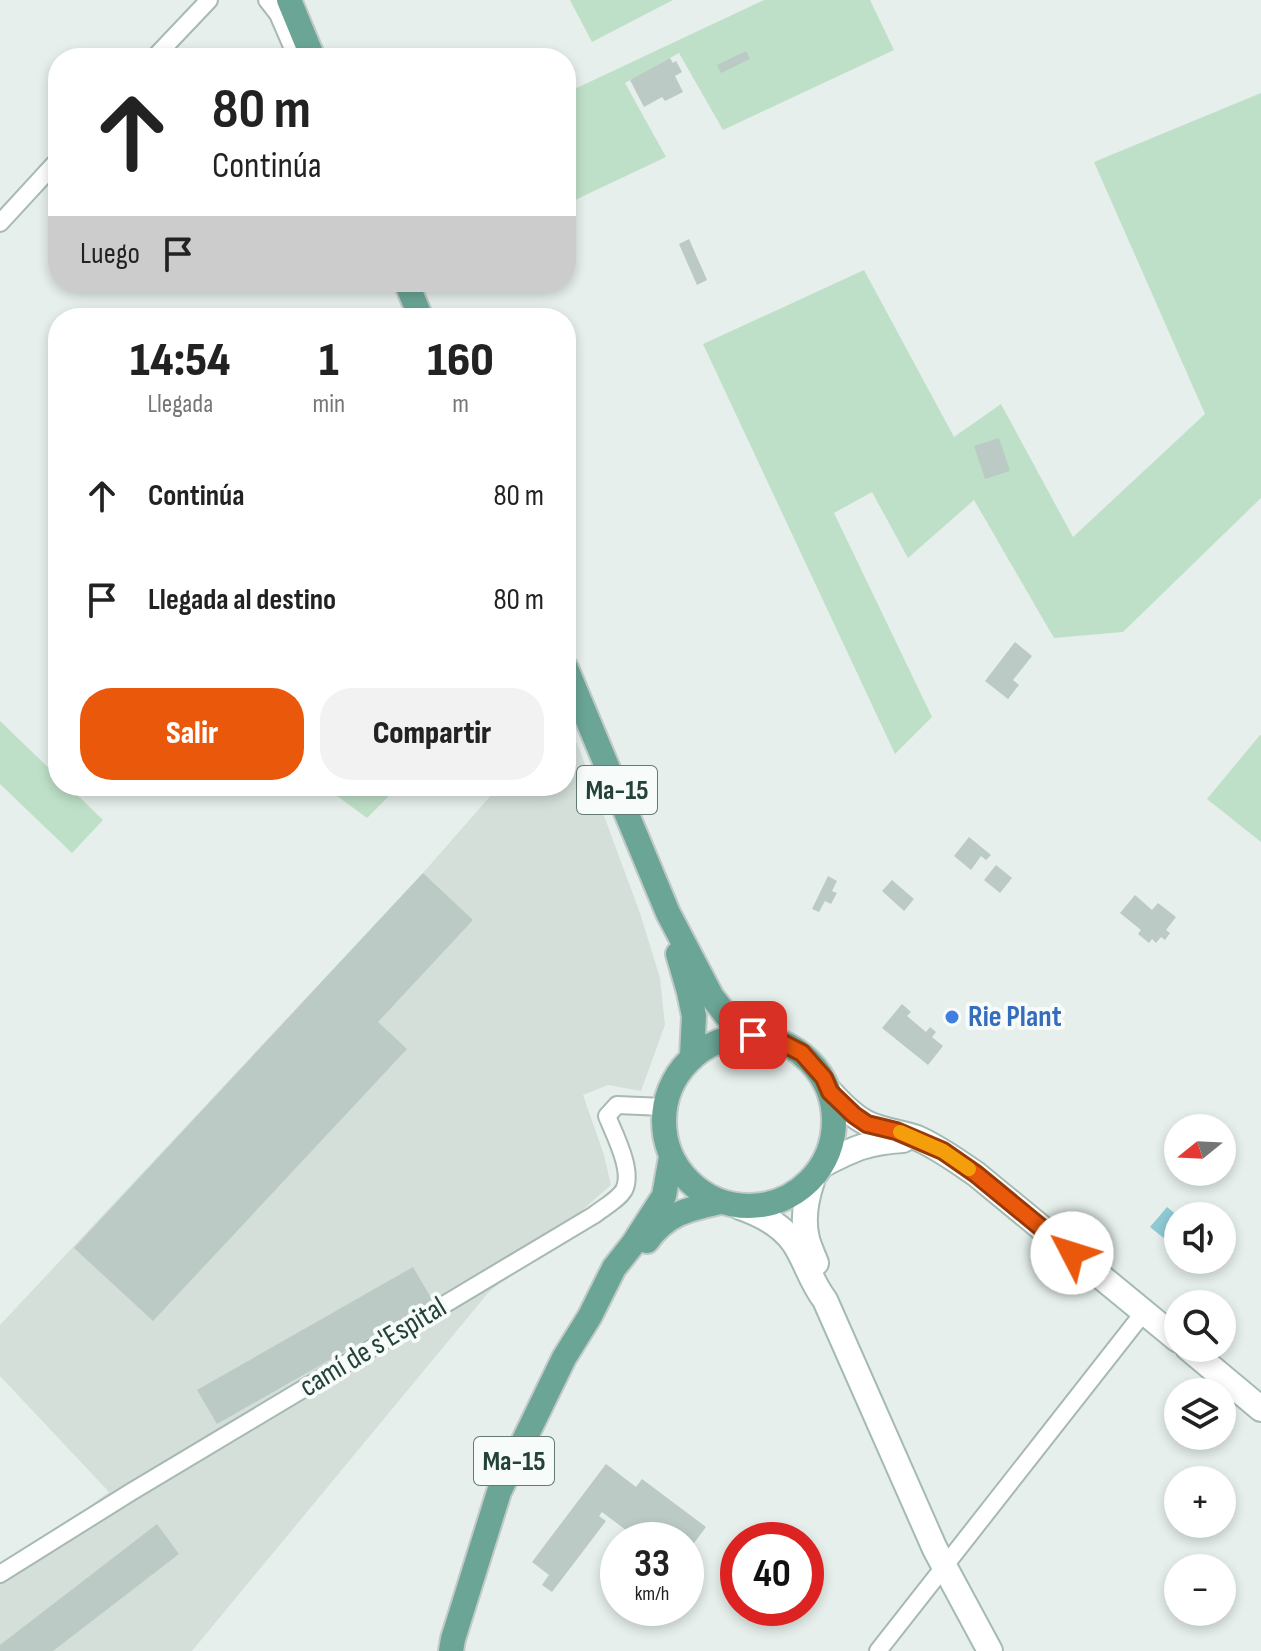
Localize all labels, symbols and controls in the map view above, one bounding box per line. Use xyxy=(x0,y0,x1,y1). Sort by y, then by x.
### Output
text: 80 m xyxy=(212,77,311,144)
icon: ahead xyxy=(80,80,184,184)
text: Continúa xyxy=(212,145,322,188)
icon: arrive xyxy=(156,232,200,276)
text: Luego xyxy=(80,236,140,272)
text: 14:54 xyxy=(130,332,230,389)
text: 1 xyxy=(319,332,339,389)
text: 160 xyxy=(427,332,494,389)
text: Llegada xyxy=(147,389,213,420)
text: min xyxy=(313,389,345,420)
text: m xyxy=(452,389,469,420)
icon: ahead xyxy=(80,474,124,518)
text: Continúa xyxy=(148,478,244,514)
text: 80 m xyxy=(493,478,544,514)
icon: arrive xyxy=(80,578,124,622)
text: Llegada al destino xyxy=(148,582,336,618)
text: 80 m xyxy=(493,582,544,618)
button: Salir xyxy=(80,688,304,780)
button: Compartir xyxy=(320,688,544,780)
road number: Ma-15 xyxy=(577,766,657,814)
place label: Rie Plant xyxy=(968,999,1062,1035)
pin xyxy=(719,1001,787,1069)
marker: Rie Plant xyxy=(943,1008,961,1026)
icon: arrive xyxy=(731,1013,775,1057)
north arrow xyxy=(1164,1114,1236,1186)
map controls xyxy=(1164,1114,1236,1626)
button: sound xyxy=(1164,1202,1236,1274)
position arrow xyxy=(1030,1211,1114,1295)
street label: camí de s'Espital xyxy=(293,1289,453,1405)
button: search xyxy=(1164,1290,1236,1362)
button: layers xyxy=(1164,1378,1236,1450)
road number: Ma-15 xyxy=(474,1437,554,1485)
button: + xyxy=(1164,1466,1236,1538)
speed limit sign: 40 xyxy=(720,1522,824,1626)
text: 33 xyxy=(634,1540,670,1588)
button: − xyxy=(1164,1554,1236,1626)
text: km/h xyxy=(635,1582,669,1606)

